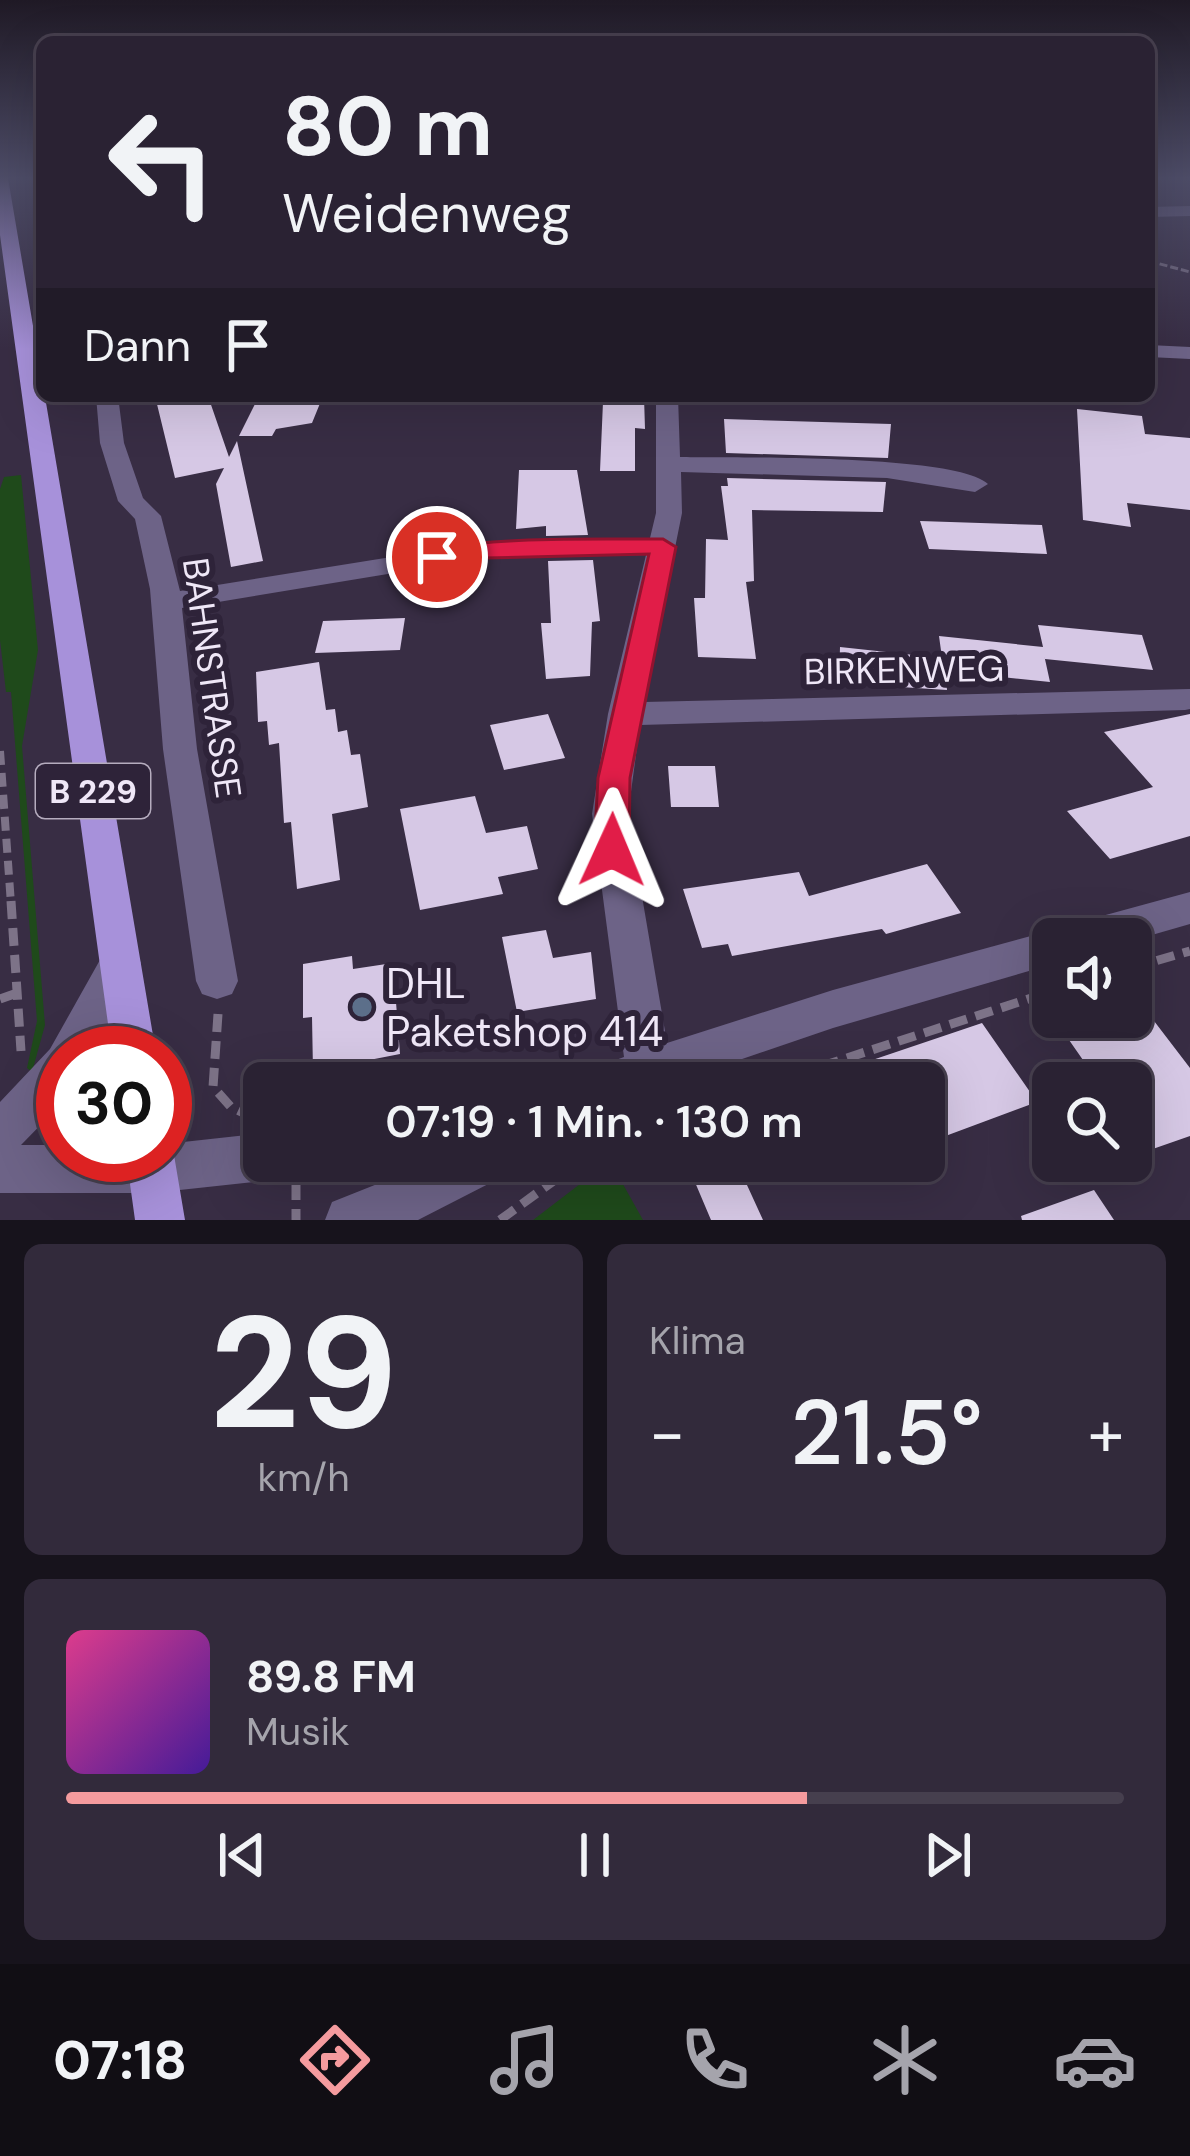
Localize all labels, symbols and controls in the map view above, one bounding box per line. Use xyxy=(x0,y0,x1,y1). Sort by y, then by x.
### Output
text: 80 m xyxy=(282,72,493,181)
icon: left xyxy=(84,84,240,240)
text: Weidenweg xyxy=(282,178,572,249)
icon: arrive xyxy=(215,312,281,378)
text: Dann xyxy=(84,316,191,375)
pin xyxy=(386,506,488,608)
icon: arrive xyxy=(404,524,470,590)
street label: BAHNSTRASSE xyxy=(172,555,252,801)
street label: BIRKENWEG xyxy=(803,645,1005,695)
road number: B 229 xyxy=(36,764,150,818)
position arrow xyxy=(549,787,675,913)
map controls xyxy=(1032,918,1152,1182)
button: sound xyxy=(1032,918,1152,1038)
place label: DHL Paketshop 414 xyxy=(386,956,663,1059)
marker: DHL Paketshop 414 xyxy=(349,994,375,1020)
speed limit sign: 30 xyxy=(36,1026,192,1182)
button: search xyxy=(1032,1062,1152,1182)
text: 07:19 · 1 Min. · 130 m xyxy=(385,1092,803,1151)
text: 29 xyxy=(209,1272,398,1475)
text: Klima xyxy=(649,1315,746,1366)
text: 21.5° xyxy=(790,1375,983,1492)
text: − xyxy=(649,1391,685,1476)
text: + xyxy=(1088,1391,1124,1476)
text: km/h xyxy=(257,1452,350,1503)
text: 89.8 FM xyxy=(246,1647,416,1706)
text: Musik xyxy=(246,1706,350,1757)
icon: previous xyxy=(209,1822,275,1888)
icon: pause xyxy=(562,1822,628,1888)
icon: next xyxy=(915,1822,981,1888)
icon: directions xyxy=(293,2018,377,2102)
icon: music xyxy=(483,2018,567,2102)
icon: phone xyxy=(673,2018,757,2102)
icon: climate xyxy=(863,2018,947,2102)
icon: car xyxy=(1053,2018,1137,2102)
text: 07:18 xyxy=(53,2025,187,2096)

